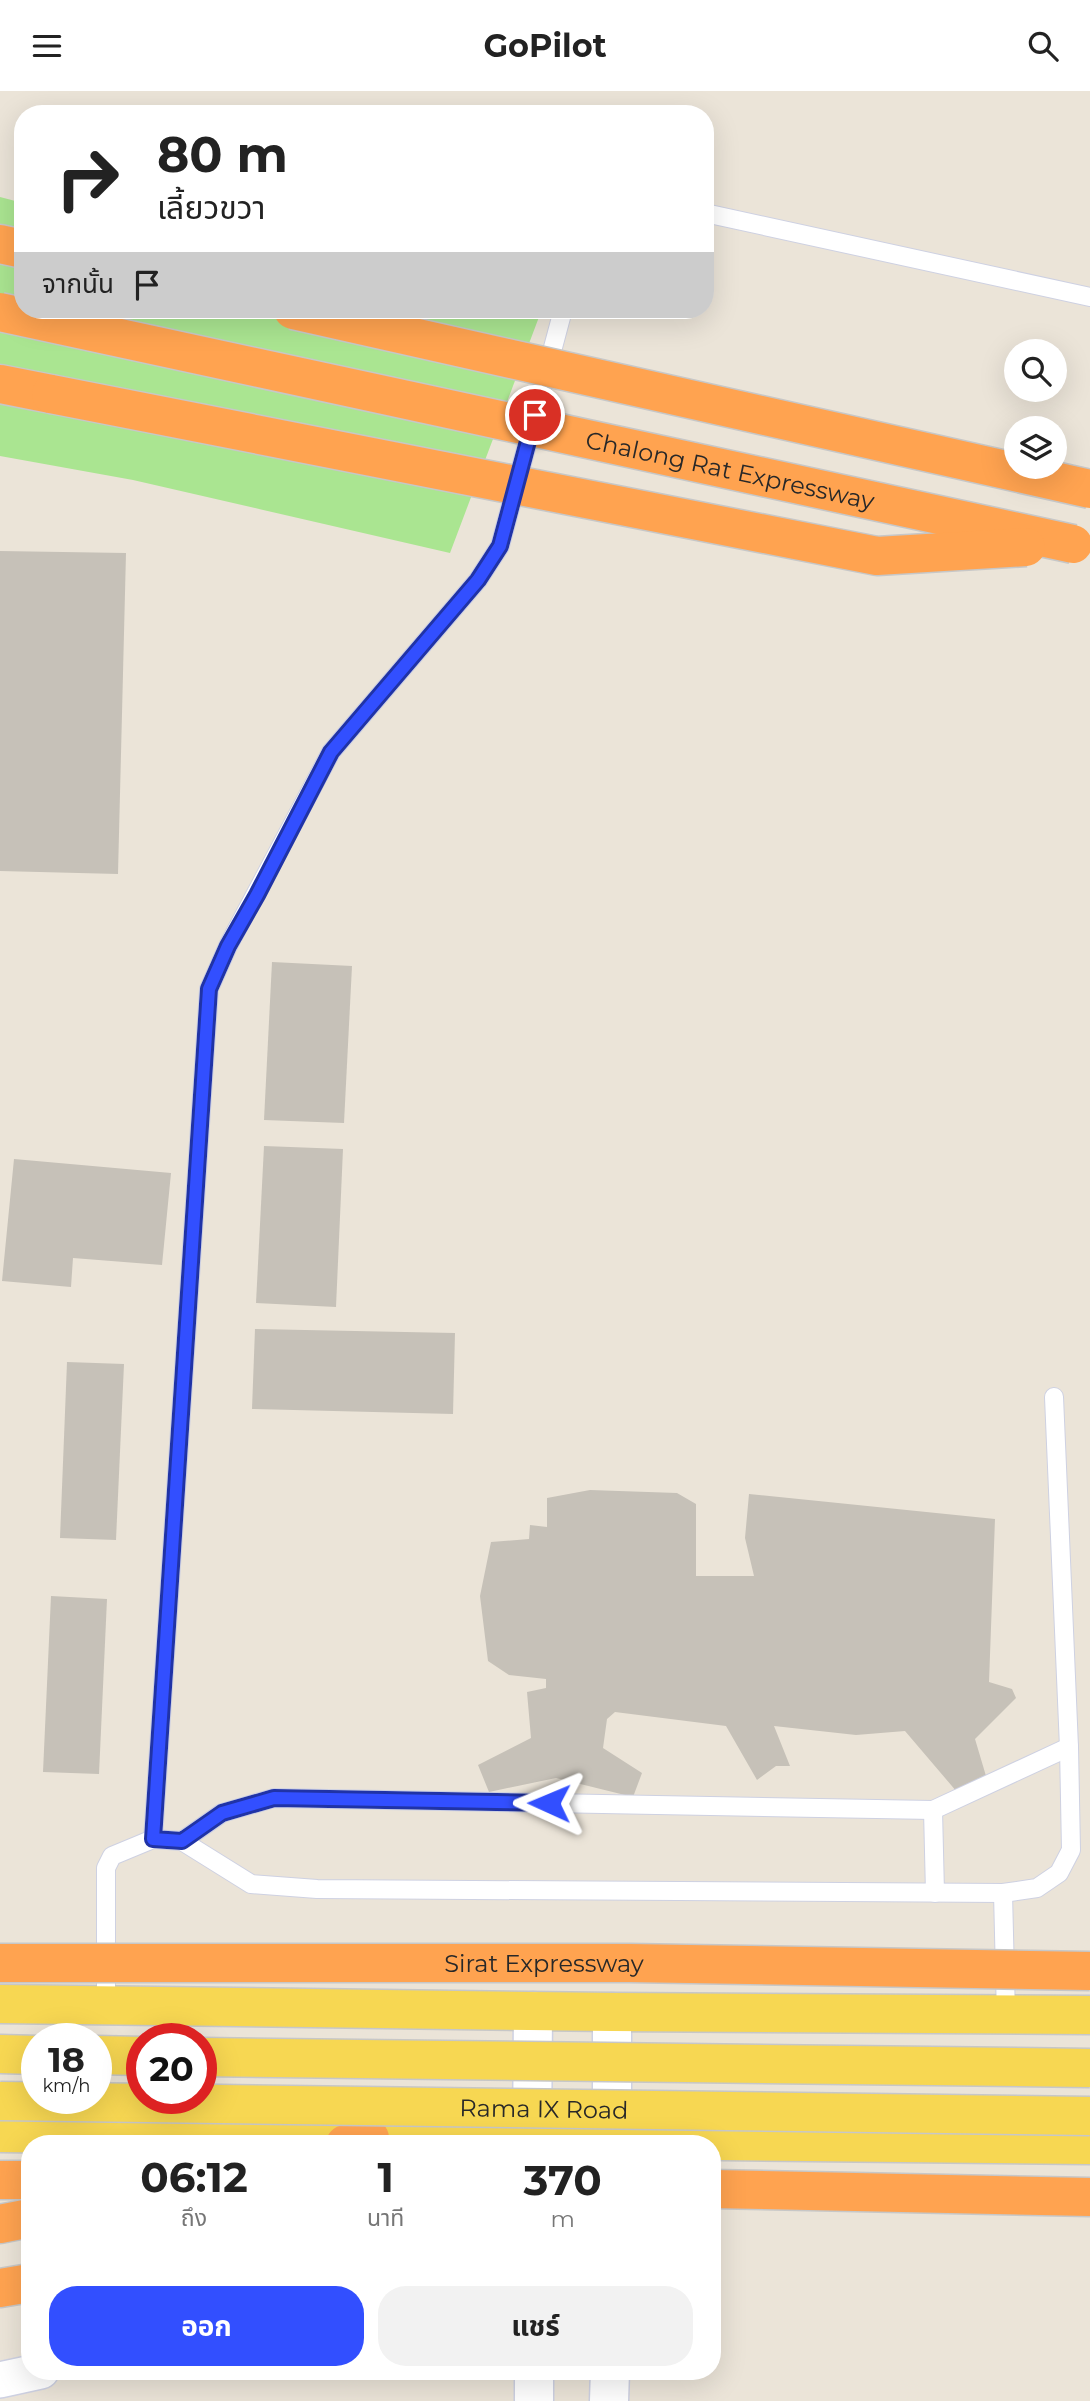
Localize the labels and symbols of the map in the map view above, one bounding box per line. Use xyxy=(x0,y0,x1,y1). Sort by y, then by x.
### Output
pin xyxy=(505,385,565,445)
street label: Chalong Rat Expressway xyxy=(583,425,877,515)
position arrow xyxy=(512,1766,586,1840)
street label: Sirat Expressway xyxy=(444,1949,644,1978)
speed limit sign: 20 xyxy=(126,2023,217,2114)
street label: Rama IX Road xyxy=(459,2093,629,2124)

